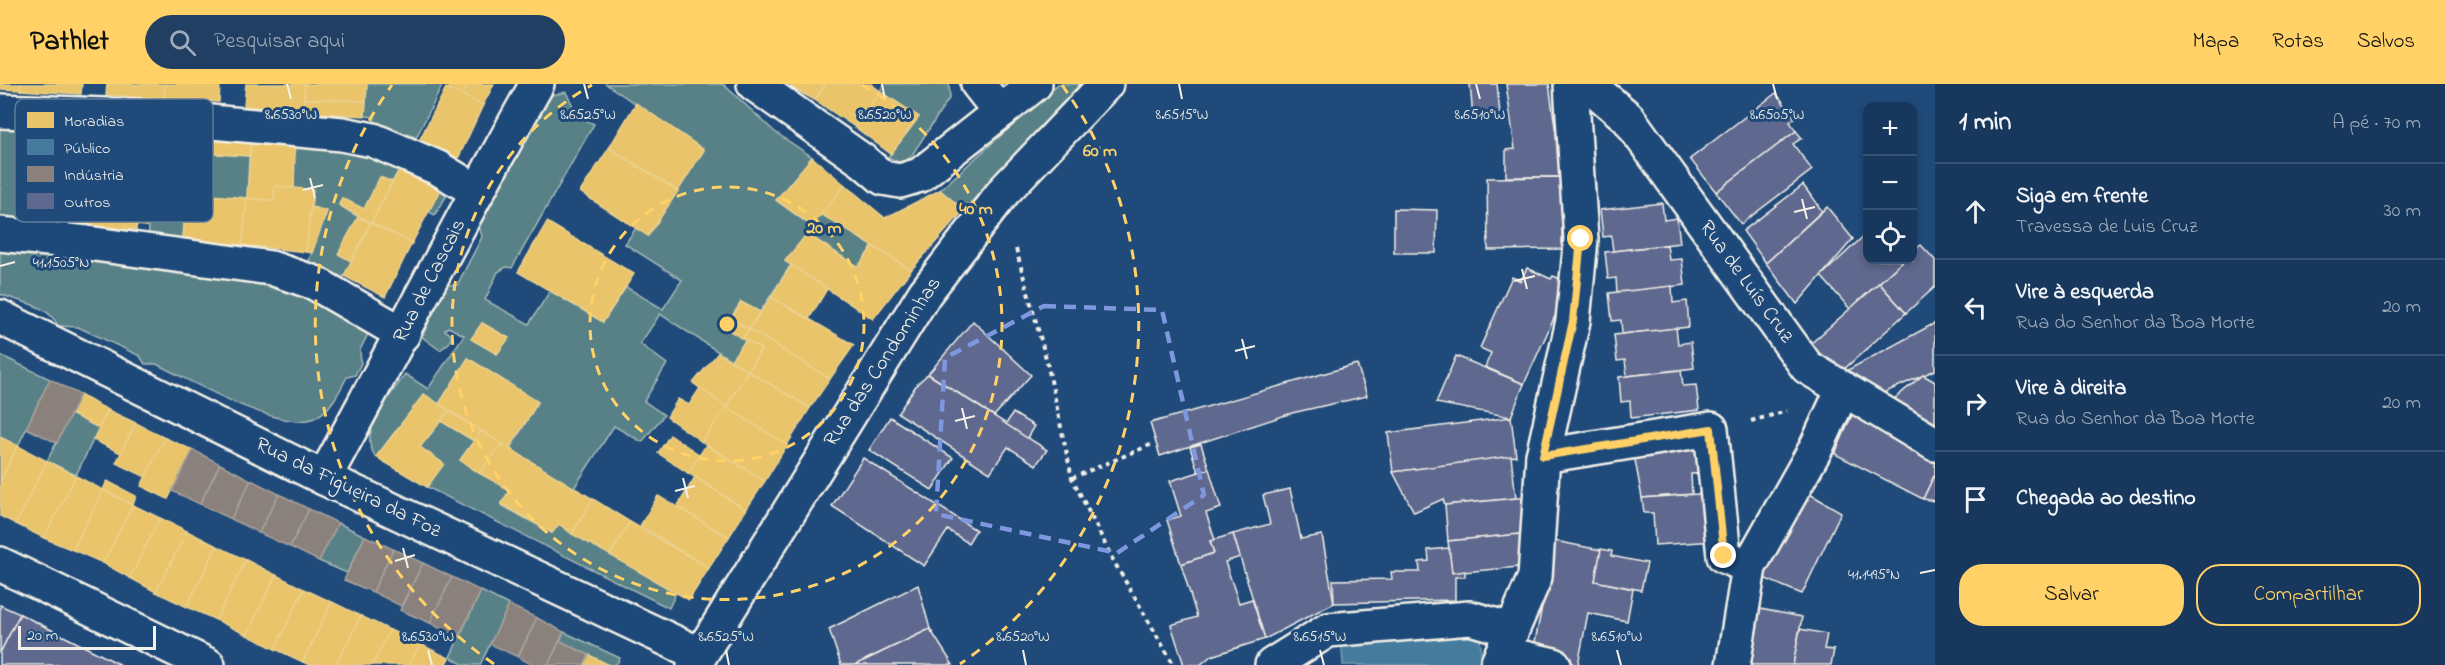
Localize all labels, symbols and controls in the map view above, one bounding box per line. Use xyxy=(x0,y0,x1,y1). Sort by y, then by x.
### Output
search box xyxy=(145,15,565,69)
text: Pathlet xyxy=(30,22,109,63)
icon: search xyxy=(166,26,199,59)
text: Pesquisar aqui xyxy=(214,26,345,58)
text: Mapa xyxy=(2192,27,2239,57)
text: Rotas xyxy=(2272,27,2324,57)
text: Salvos xyxy=(2357,27,2415,57)
legend xyxy=(15,99,213,222)
map controls xyxy=(1863,102,1917,264)
button: + xyxy=(1863,102,1917,156)
text: 8.6530°W xyxy=(265,104,317,126)
text: 8.6525°W xyxy=(560,104,616,126)
text: 8.6520°W xyxy=(858,104,912,126)
text: 8.6515°W xyxy=(1156,104,1208,126)
text: 8.6510°W xyxy=(1455,104,1505,126)
text: 8.6505°W xyxy=(1750,104,1804,126)
text: 1 min xyxy=(1959,104,2011,142)
text: A pé · 70 m xyxy=(2332,109,2421,138)
text: Moradias xyxy=(64,110,124,134)
text: Público xyxy=(64,137,110,161)
text: 60 m xyxy=(1083,139,1117,165)
button: − xyxy=(1863,156,1917,210)
text: Indústria xyxy=(64,164,124,188)
text: Siga em frente xyxy=(2016,181,2148,213)
text: Outros xyxy=(64,191,110,215)
icon: ahead xyxy=(1959,195,1992,228)
text: 40 m xyxy=(959,197,993,223)
text: 30 m xyxy=(2384,197,2421,226)
button: locate xyxy=(1863,210,1917,264)
text: Travessa de Luis Cruz xyxy=(2016,213,2198,242)
street label: Rua de Cascais xyxy=(386,214,474,348)
street label: Rua de Luís Cruz xyxy=(1691,215,1801,350)
text: 20 m xyxy=(805,216,842,242)
route start xyxy=(1567,225,1593,251)
text: 41.1505°N xyxy=(33,252,89,274)
street label: Rua das Condominhas xyxy=(817,271,949,453)
text: Vire à esquerda xyxy=(2016,277,2154,309)
icon: left xyxy=(1959,291,1992,324)
text: 20 m xyxy=(2382,293,2421,322)
text: Rua do Senhor da Boa Morte xyxy=(2016,309,2255,338)
centre of rings xyxy=(717,314,737,334)
text: Vire à direita xyxy=(2016,373,2126,405)
icon: right xyxy=(1959,387,1992,420)
text: 20 m xyxy=(2382,389,2421,418)
text: Rua do Senhor da Boa Morte xyxy=(2016,405,2255,434)
street label: Rua da Figueira da Foz xyxy=(249,430,446,548)
icon: arrive xyxy=(1959,483,1992,516)
text: Chegada ao destino xyxy=(2016,483,2196,515)
route end xyxy=(1710,542,1736,568)
text: 41.1495°N xyxy=(1848,564,1900,586)
button: Salvar xyxy=(1959,564,2184,626)
button: Compartilhar xyxy=(2196,564,2421,626)
scale bar xyxy=(18,623,156,650)
text: 20 m xyxy=(27,624,58,648)
text: 8.6530°W xyxy=(402,626,454,648)
text: 8.6525°W xyxy=(698,626,754,648)
text: 8.6520°W xyxy=(996,626,1050,648)
text: 8.6515°W xyxy=(1294,626,1346,648)
text: 8.6510°W xyxy=(1592,626,1642,648)

